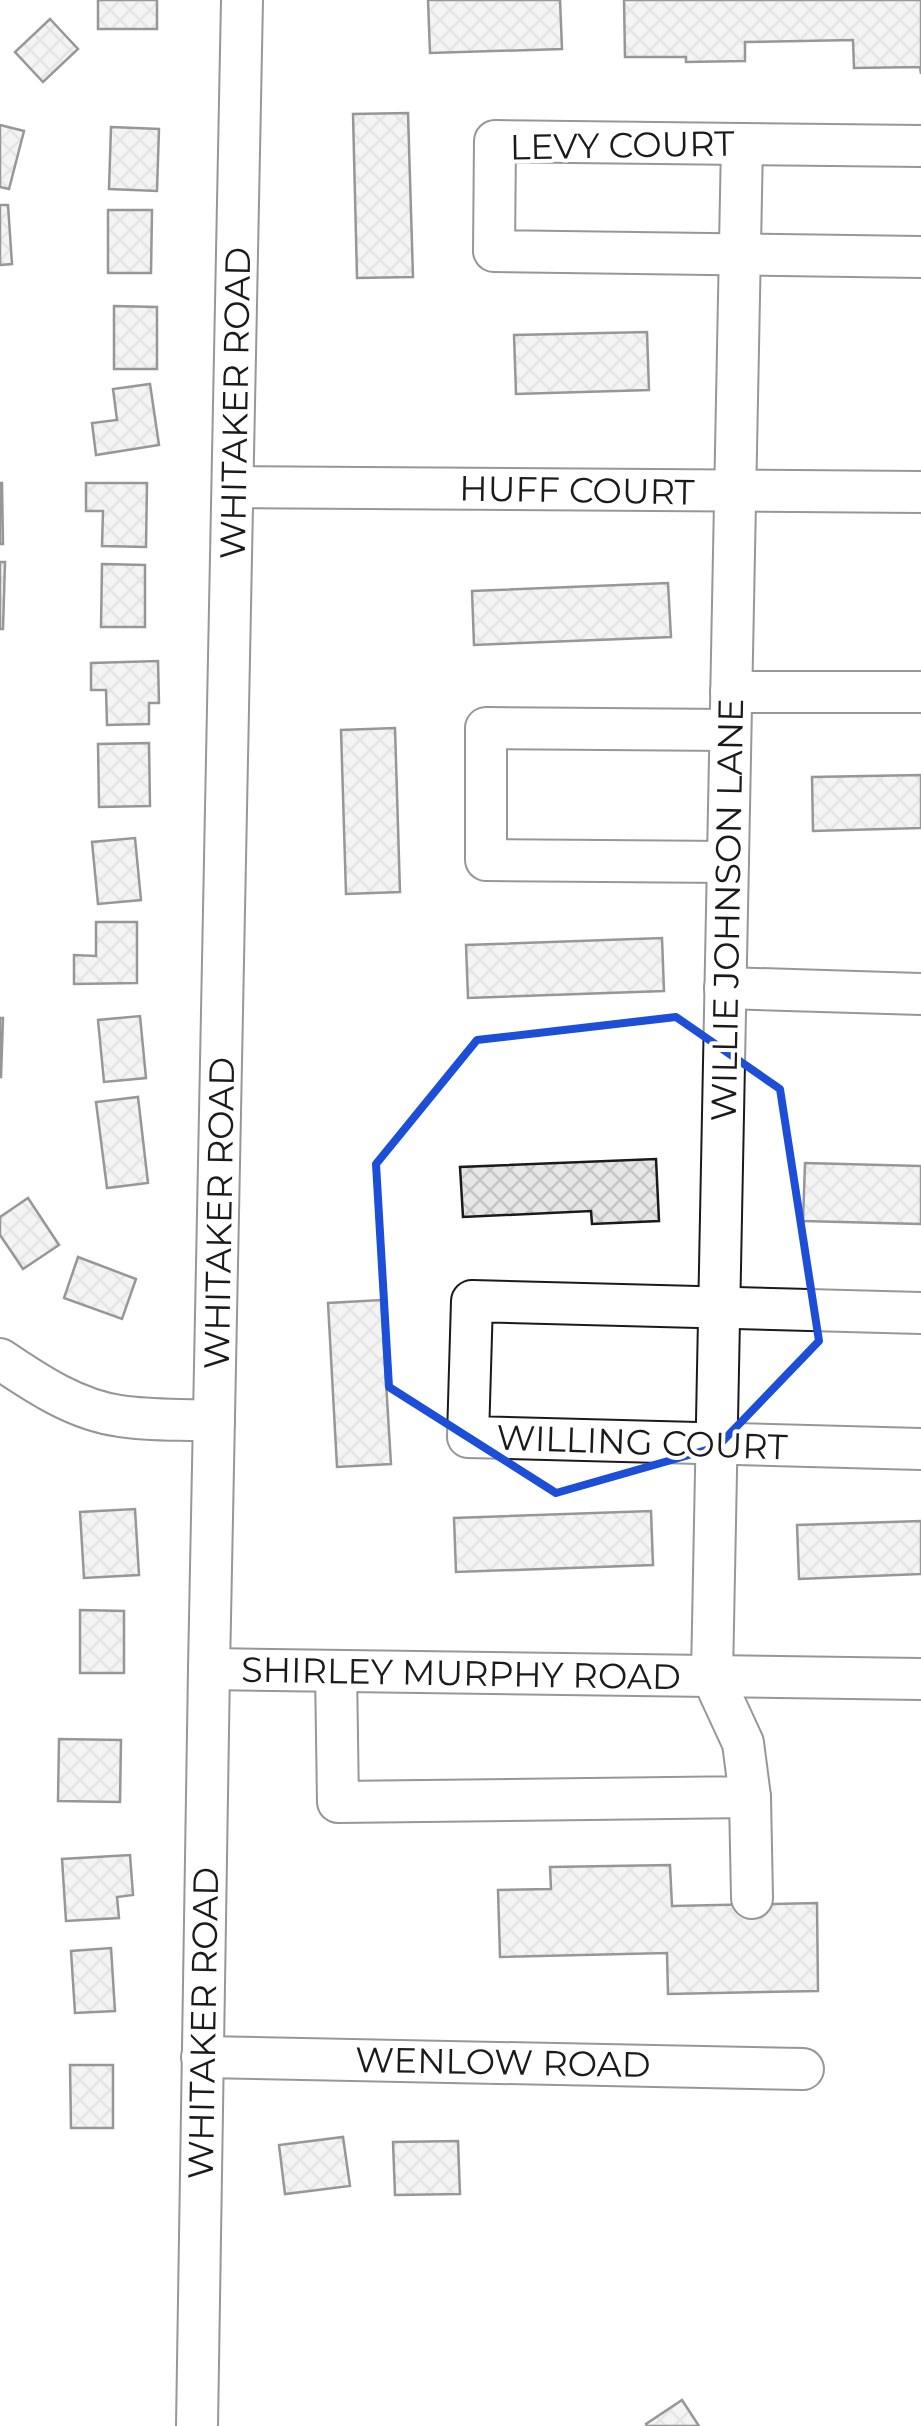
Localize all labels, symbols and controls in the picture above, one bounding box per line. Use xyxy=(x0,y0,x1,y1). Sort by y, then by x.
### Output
street label: LEVY COURT xyxy=(509,122,735,168)
street label: WHITAKER ROAD xyxy=(211,246,259,560)
street label: HUFF COURT xyxy=(459,466,695,514)
street label: WILLIE JOHNSON LANE xyxy=(702,698,752,1122)
street label: WHITAKER ROAD xyxy=(195,1056,243,1370)
street label: WILLING COURT xyxy=(496,1415,788,1469)
street label: SHIRLEY MURPHY ROAD xyxy=(241,1648,681,1698)
street label: WHITAKER ROAD xyxy=(179,1866,227,2180)
street label: WENLOW ROAD xyxy=(355,2038,651,2086)

